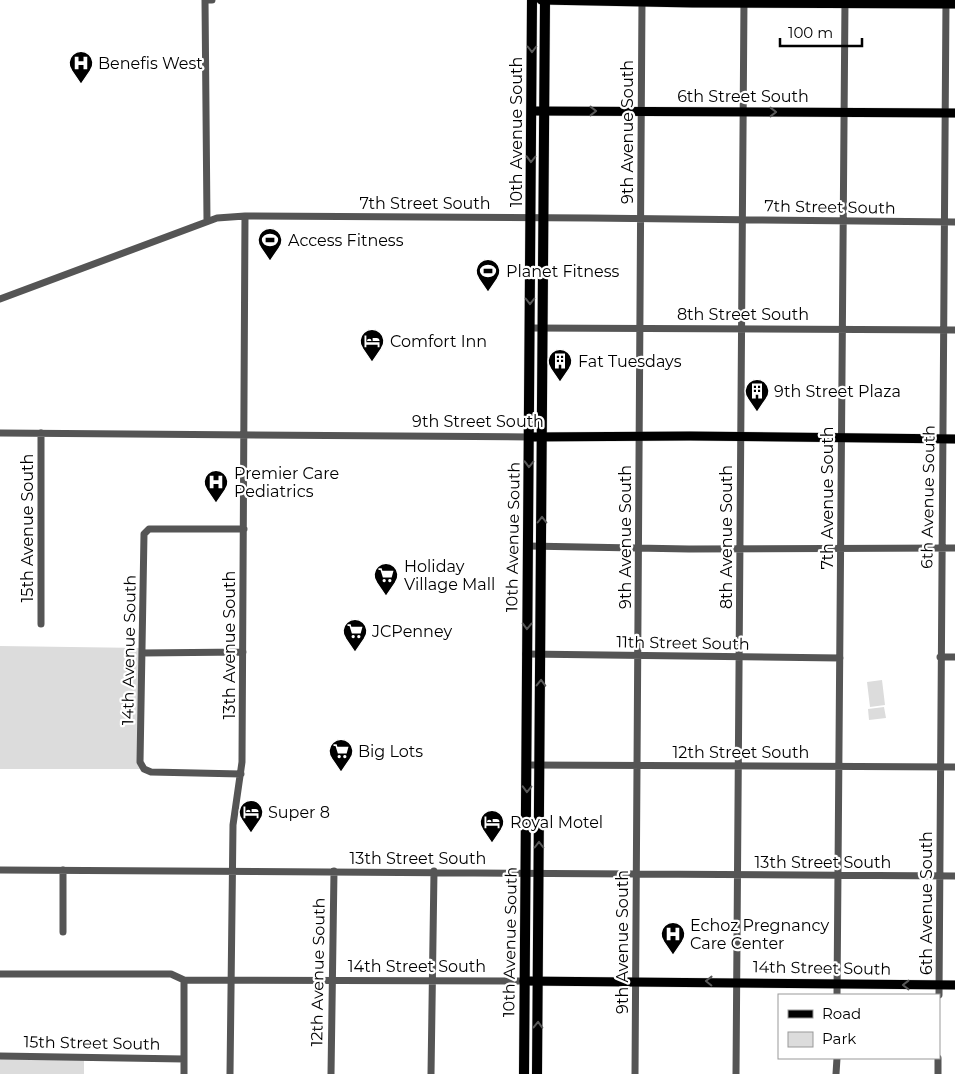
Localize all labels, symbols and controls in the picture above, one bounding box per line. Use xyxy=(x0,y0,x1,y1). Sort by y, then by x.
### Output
scale bar xyxy=(780,15,862,47)
text: 100 m xyxy=(788,23,833,42)
one-way arrow xyxy=(527,45,537,53)
hospital icon: Benefis West xyxy=(68,50,94,84)
place label: Benefis West xyxy=(98,54,203,73)
street label: 10th Avenue South xyxy=(507,57,526,207)
street label: 9th Avenue South xyxy=(618,60,637,204)
street label: 6th Street South xyxy=(677,87,809,106)
one-way arrow xyxy=(590,106,597,116)
one-way arrow xyxy=(770,107,777,117)
one-way arrow xyxy=(526,156,536,164)
street label: 7th Street South xyxy=(359,194,491,213)
street label: 7th Street South xyxy=(764,196,896,218)
sports icon: Access Fitness xyxy=(257,227,283,261)
place label: Access Fitness xyxy=(288,231,404,250)
sports icon: Planet Fitness xyxy=(475,258,501,292)
place label: Planet Fitness xyxy=(506,262,619,281)
one-way arrow xyxy=(525,298,535,306)
street label: 8th Street South xyxy=(677,305,809,324)
hotel icon: Comfort Inn xyxy=(359,328,385,362)
place label: Comfort Inn xyxy=(390,332,487,351)
building icon: Fat Tuesdays xyxy=(547,348,573,382)
place label: Fat Tuesdays xyxy=(578,352,682,371)
building icon: 9th Street Plaza xyxy=(744,378,770,412)
place label: 9th Street Plaza xyxy=(774,382,901,401)
street label: 9th Street South xyxy=(412,412,544,431)
street label: 6th Avenue South xyxy=(917,425,939,569)
street label: 7th Avenue South xyxy=(818,426,837,570)
street label: 15th Avenue South xyxy=(18,454,37,602)
one-way arrow xyxy=(524,460,535,468)
street label: 10th Avenue South xyxy=(502,462,524,612)
place label: Premier Care Pediatrics xyxy=(234,464,339,501)
street label: 9th Avenue South xyxy=(616,465,635,609)
street label: 8th Avenue South xyxy=(717,465,736,609)
hospital icon: Premier Care Pediatrics xyxy=(203,469,229,503)
one-way arrow xyxy=(537,516,547,524)
place label: Holiday Village Mall xyxy=(404,557,495,594)
supermarket icon: Holiday Village Mall xyxy=(373,562,399,596)
street label: 13th Avenue South xyxy=(220,571,239,719)
street label: 14th Avenue South xyxy=(118,575,140,725)
supermarket icon: JCPenney xyxy=(342,618,368,652)
place label: JCPenney xyxy=(371,622,452,641)
one-way arrow xyxy=(522,623,532,631)
street label: 11th Street South xyxy=(616,632,750,654)
one-way arrow xyxy=(536,679,546,686)
supermarket icon: Big Lots xyxy=(328,738,354,772)
place label: Big Lots xyxy=(358,742,423,761)
street label: 12th Street South xyxy=(673,743,809,762)
one-way arrow xyxy=(522,786,532,793)
hotel icon: Super 8 xyxy=(238,799,264,833)
place label: Super 8 xyxy=(268,803,330,822)
hotel icon: Royal Motel xyxy=(479,809,505,843)
place label: Royal Motel xyxy=(510,813,603,832)
street label: 6th Avenue South xyxy=(917,831,936,975)
one-way arrow xyxy=(534,841,544,849)
street label: 13th Street South xyxy=(350,849,486,868)
street label: 13th Street South xyxy=(755,853,891,872)
street label: 10th Avenue South xyxy=(499,867,521,1017)
street label: 9th Avenue South xyxy=(613,870,632,1014)
street label: 12th Avenue South xyxy=(307,897,329,1047)
place label: Echoz Pregnancy Care Center xyxy=(690,916,830,953)
hospital icon: Echoz Pregnancy Care Center xyxy=(660,921,686,955)
street label: 14th Street South xyxy=(348,957,486,976)
street label: 14th Street South xyxy=(753,957,891,979)
one-way arrow xyxy=(705,976,713,987)
one-way arrow xyxy=(902,979,910,990)
legend xyxy=(778,994,940,1059)
text: Road xyxy=(822,1004,861,1023)
one-way arrow xyxy=(533,1021,543,1029)
text: Park xyxy=(822,1029,856,1048)
street label: 15th Street South xyxy=(23,1032,161,1054)

